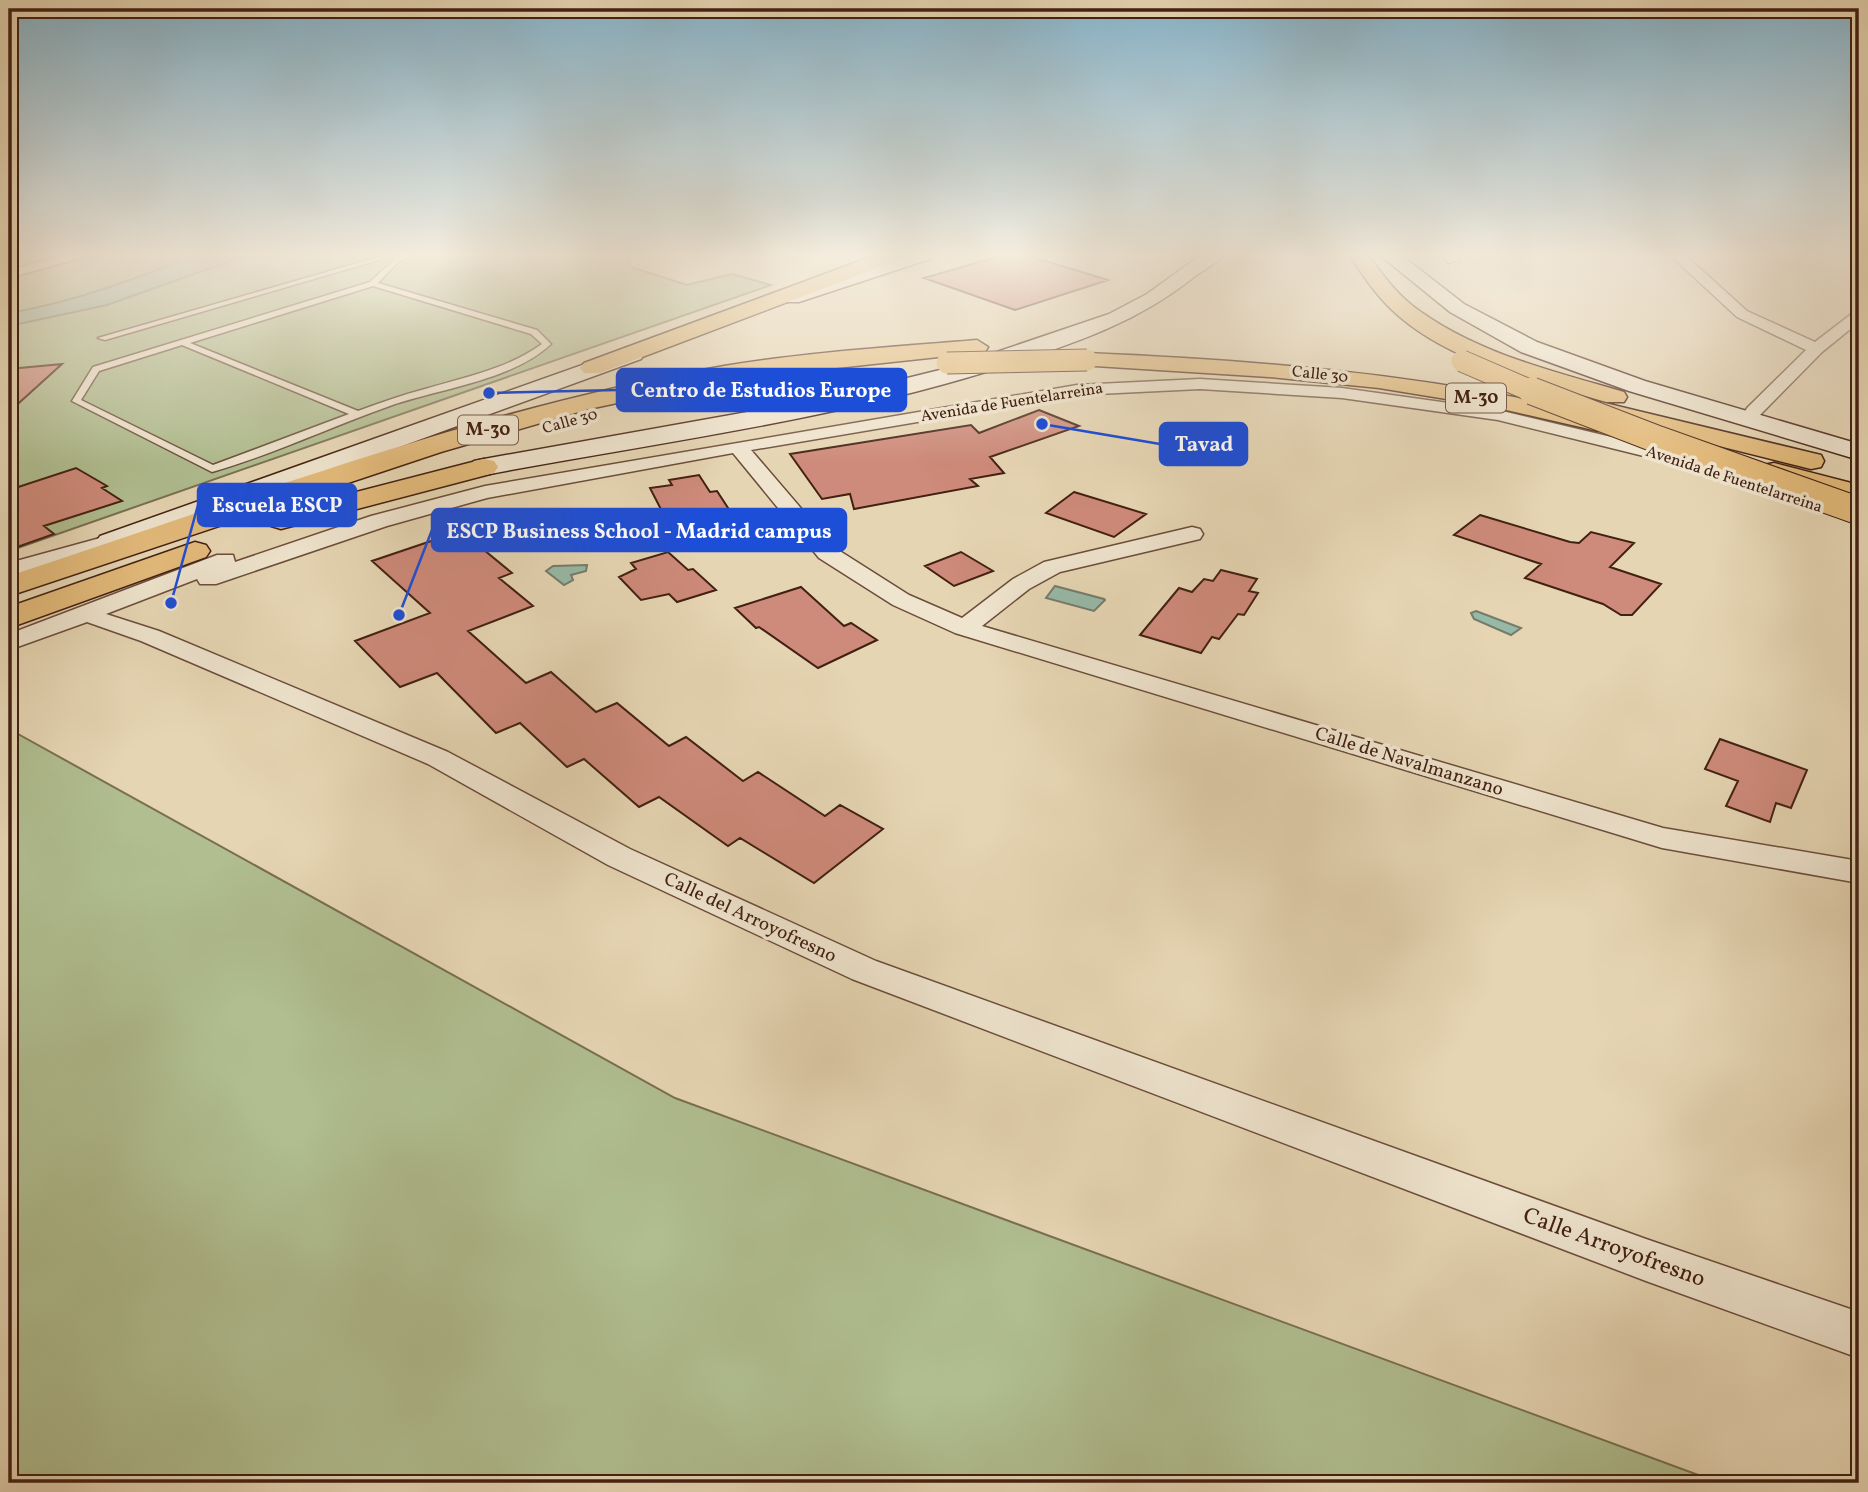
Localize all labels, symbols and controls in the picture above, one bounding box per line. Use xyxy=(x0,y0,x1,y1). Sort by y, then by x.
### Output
street label: Calle 30 xyxy=(1291,361,1349,389)
callout: Centro de Estudios Europe xyxy=(617,369,906,411)
text: Centro de Estudios Europe xyxy=(631,377,891,406)
street label: Avenida de Fuentelarreina xyxy=(919,378,1105,428)
road number: M-30 xyxy=(1446,384,1506,412)
street label: Calle 30 xyxy=(540,404,600,440)
road number: M-30 xyxy=(458,416,518,444)
callout: Tavad xyxy=(1160,423,1247,465)
text: Tavad xyxy=(1175,431,1234,460)
street label: Avenida de Fuentelarreina xyxy=(1643,441,1825,519)
callout: Escuela ESCP xyxy=(198,484,356,526)
text: Escuela ESCP xyxy=(212,492,342,521)
callout: ESCP Business School - Madrid campus xyxy=(432,509,846,551)
text: ESCP Business School - Madrid campus xyxy=(446,518,832,547)
street label: Calle de Navalmanzano xyxy=(1312,721,1506,803)
street label: Calle del Arroyofresno xyxy=(659,867,841,969)
street label: Calle Arroyofresno xyxy=(1518,1200,1710,1296)

